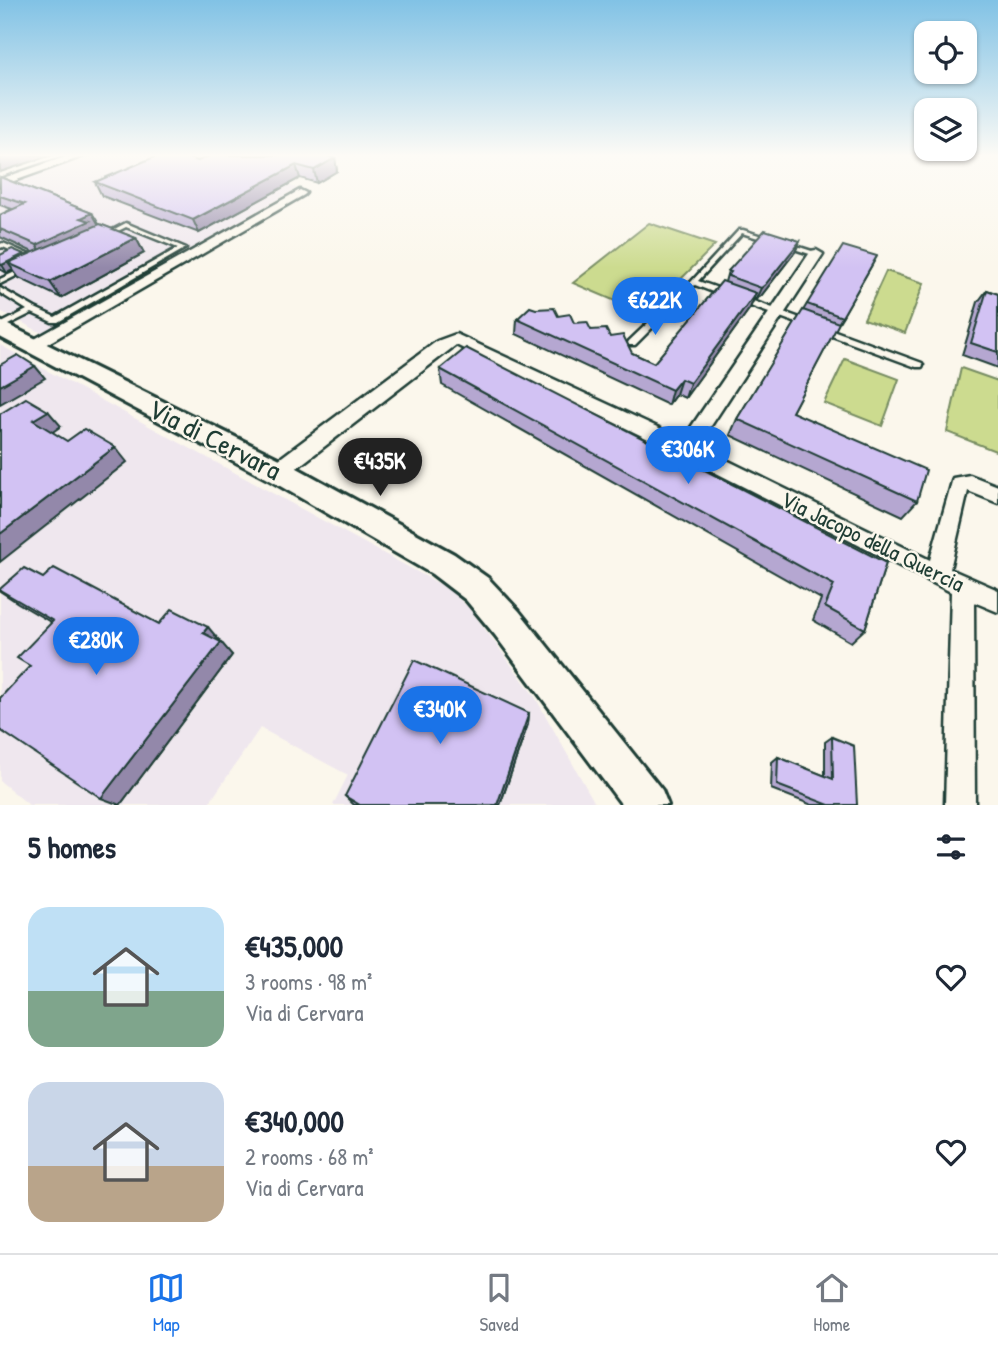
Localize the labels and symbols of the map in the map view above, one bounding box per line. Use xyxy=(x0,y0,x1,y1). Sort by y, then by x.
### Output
pin: €622K xyxy=(606,278,704,337)
street label: Via di Cervara xyxy=(142,389,288,489)
pin: €306K xyxy=(639,426,737,486)
pin: €435K xyxy=(331,438,429,498)
street label: Via Jacopo della Quercia xyxy=(776,483,970,599)
pin: €280K xyxy=(47,618,145,677)
pin: €340K xyxy=(391,686,489,746)

